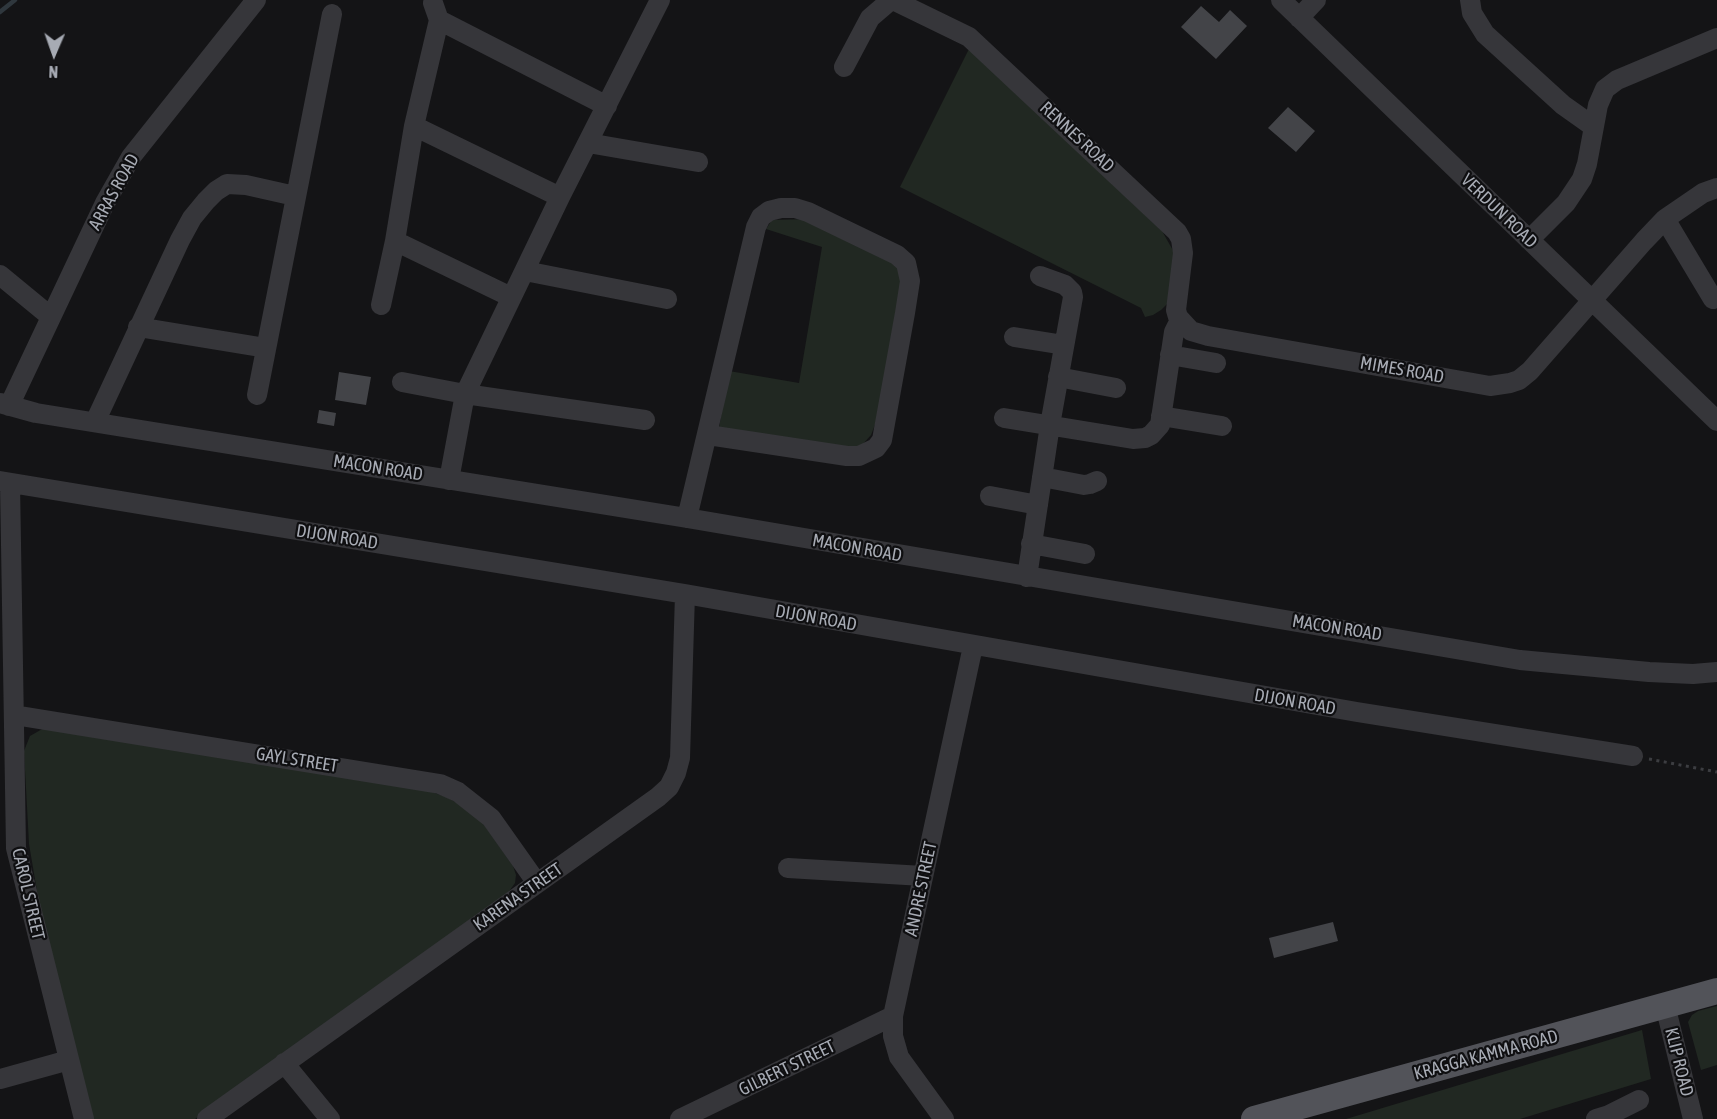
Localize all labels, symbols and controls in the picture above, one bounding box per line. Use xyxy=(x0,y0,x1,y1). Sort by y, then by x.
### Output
north arrow xyxy=(24,24,84,84)
text: N xyxy=(48,63,58,81)
street label: RENNES ROAD xyxy=(1035,97,1119,177)
street label: ARRAS ROAD xyxy=(84,150,144,234)
street label: VERDUN ROAD xyxy=(1456,169,1542,253)
street label: MIMES ROAD xyxy=(1358,352,1446,388)
street label: MACON ROAD xyxy=(332,450,424,486)
street label: DIJON ROAD xyxy=(295,520,379,554)
street label: MACON ROAD xyxy=(811,530,903,566)
street label: DIJON ROAD xyxy=(774,600,858,636)
street label: MACON ROAD xyxy=(1291,610,1383,646)
street label: DIJON ROAD xyxy=(1253,684,1337,720)
street label: GAYL STREET xyxy=(255,743,339,777)
street label: ANDRE STREET xyxy=(900,840,942,938)
street label: CAROL STREET xyxy=(7,846,49,942)
street label: KARENA STREET xyxy=(469,858,567,936)
street label: KRAGGA KAMMA ROAD xyxy=(1412,1025,1560,1085)
street label: KLIP ROAD xyxy=(1660,1025,1698,1099)
street label: GILBERT STREET xyxy=(735,1035,839,1101)

